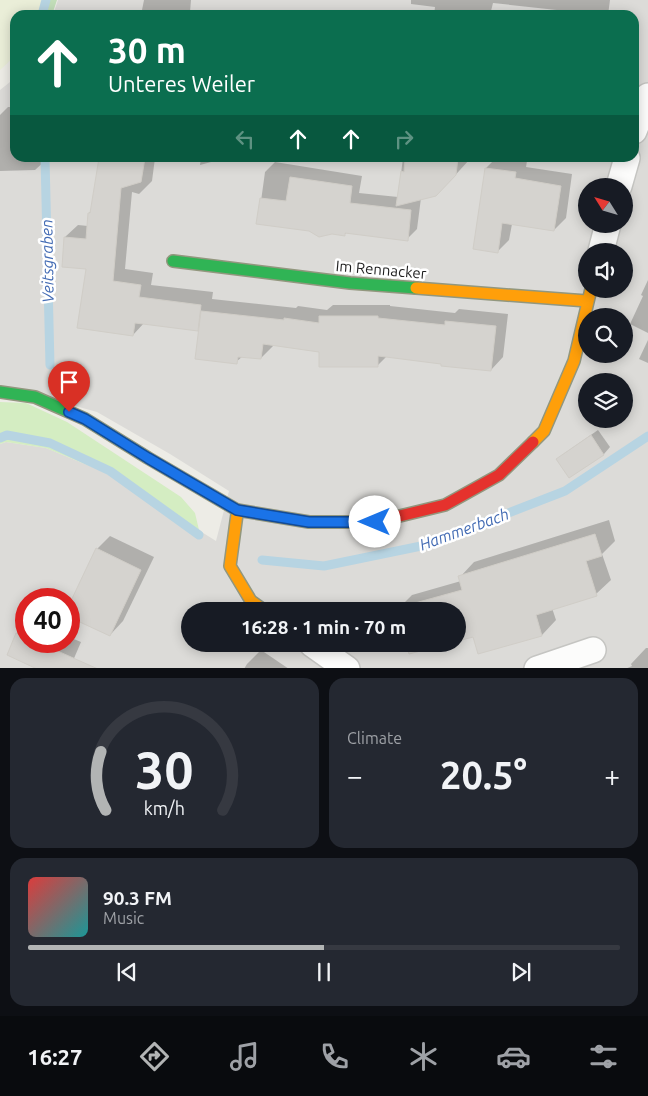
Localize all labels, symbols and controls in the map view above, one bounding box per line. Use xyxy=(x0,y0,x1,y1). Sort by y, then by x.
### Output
icon: ahead xyxy=(25,30,90,95)
text: 30 m xyxy=(108,30,186,70)
text: Unteres Weiler xyxy=(108,71,255,96)
icon: left xyxy=(231,125,259,153)
icon: ahead xyxy=(284,125,312,153)
icon: ahead xyxy=(337,125,365,153)
icon: right xyxy=(390,125,418,153)
north arrow xyxy=(578,178,632,232)
map controls xyxy=(578,178,633,428)
water label: Veitsgraben xyxy=(37,219,57,303)
button: sound xyxy=(578,243,633,298)
street label: Im Rennacker xyxy=(335,257,427,282)
button: search xyxy=(578,308,633,363)
pin xyxy=(48,361,90,412)
icon: arrive xyxy=(55,368,83,396)
button: layers xyxy=(578,373,633,428)
position arrow xyxy=(348,495,400,547)
water label: Hammerbach xyxy=(417,504,511,554)
speed limit sign: 40 xyxy=(15,588,80,653)
text: 16:28 · 1 min · 70 m xyxy=(241,616,406,638)
text: Climate xyxy=(347,729,402,747)
text: 30 xyxy=(135,741,194,799)
text: 20.5° xyxy=(440,754,527,796)
text: − xyxy=(347,760,363,791)
text: + xyxy=(604,760,620,791)
text: km/h xyxy=(144,798,185,818)
text: 90.3 FM xyxy=(103,887,172,909)
text: Music xyxy=(103,909,144,927)
icon: previous xyxy=(113,958,141,986)
icon: pause xyxy=(310,958,338,986)
icon: next xyxy=(507,958,535,986)
icon: directions xyxy=(137,1039,172,1074)
icon: music xyxy=(227,1039,262,1074)
icon: phone xyxy=(317,1039,352,1074)
icon: climate xyxy=(406,1039,441,1074)
icon: car xyxy=(496,1039,531,1074)
icon: filters xyxy=(586,1039,621,1074)
text: 16:27 xyxy=(27,1044,82,1069)

